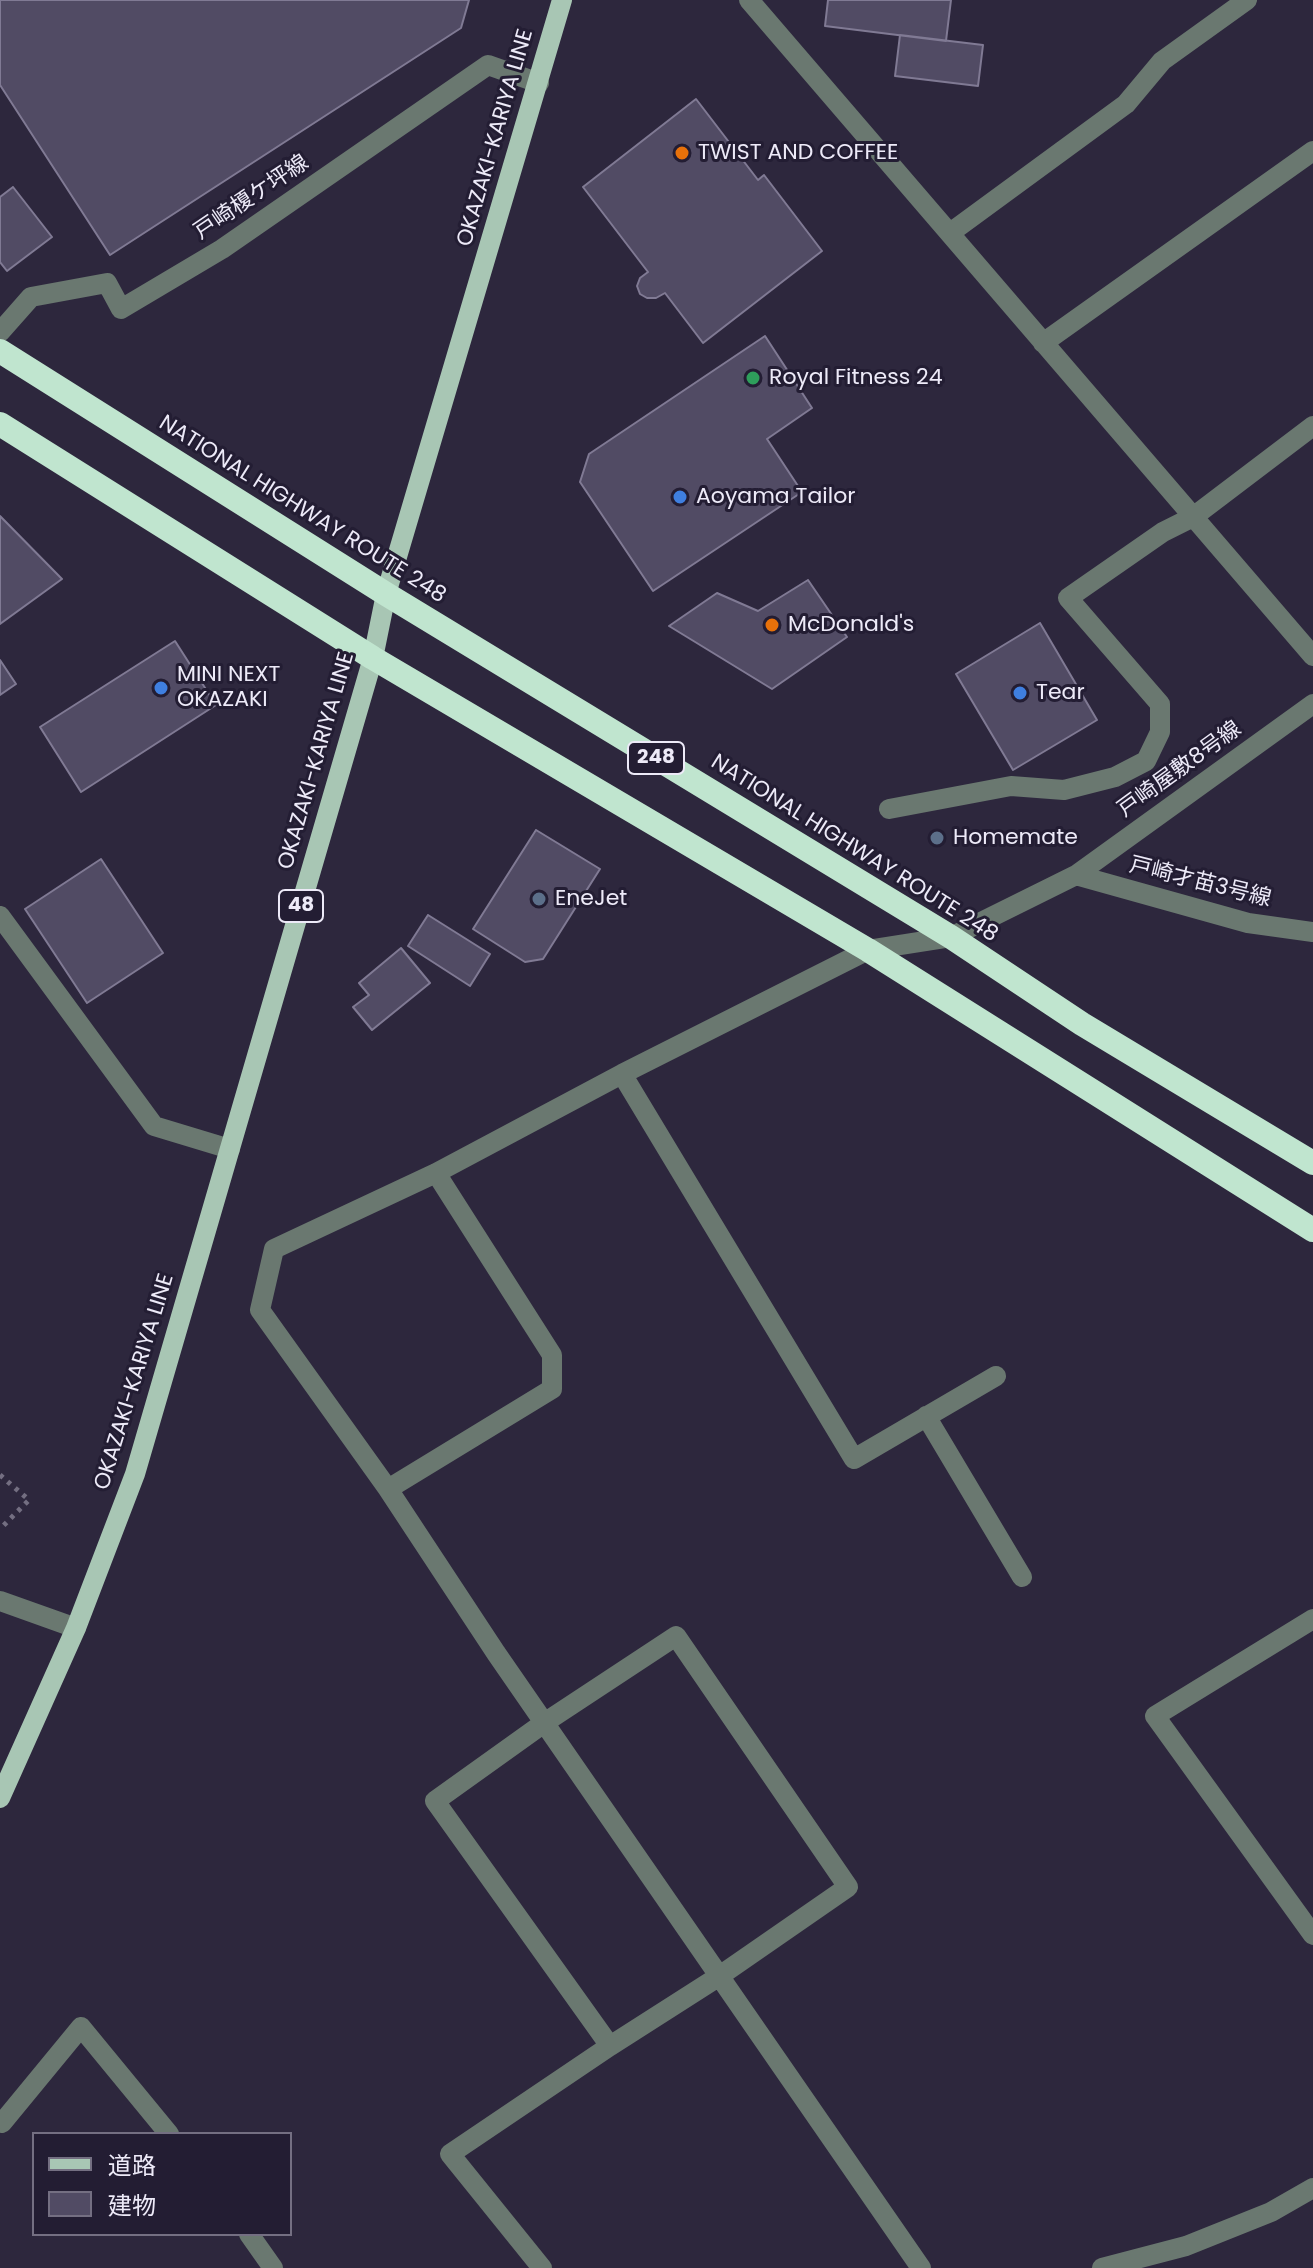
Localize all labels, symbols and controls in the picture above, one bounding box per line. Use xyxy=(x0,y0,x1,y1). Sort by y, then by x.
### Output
street label: OKAZAKI-KARIYA LINE xyxy=(452,26,540,250)
place label: TWIST AND COFFEE xyxy=(698,140,898,166)
marker: TWIST AND COFFEE xyxy=(673,144,691,162)
street label: 戸崎榎ケ坪線 xyxy=(190,150,314,246)
place label: Royal Fitness 24 xyxy=(769,365,943,391)
marker: Royal Fitness 24 xyxy=(744,369,762,387)
street label: NATIONAL HIGHWAY ROUTE 248 xyxy=(154,410,450,610)
place label: Aoyama Tailor xyxy=(696,484,855,510)
marker: Aoyama Tailor xyxy=(671,488,689,506)
place label: McDonald's xyxy=(788,612,914,638)
marker: McDonald's xyxy=(763,616,781,634)
street label: OKAZAKI-KARIYA LINE xyxy=(273,649,361,873)
place label: MINI NEXT OKAZAKI xyxy=(177,662,280,714)
marker: MINI NEXT OKAZAKI xyxy=(152,679,170,697)
place label: Tear xyxy=(1036,680,1085,706)
marker: Tear xyxy=(1011,684,1029,702)
street label: 戸崎屋敷8号線 xyxy=(1113,716,1247,824)
road number: 248 xyxy=(628,742,684,774)
street label: NATIONAL HIGHWAY ROUTE 248 xyxy=(706,749,1002,949)
place label: Homemate xyxy=(953,825,1078,851)
marker: Homemate xyxy=(928,829,946,847)
street label: 戸崎才苗3号線 xyxy=(1126,853,1274,913)
place label: EneJet xyxy=(555,886,627,912)
road number: 48 xyxy=(279,890,323,922)
marker: EneJet xyxy=(530,890,548,908)
street label: OKAZAKI-KARIYA LINE xyxy=(90,1271,180,1493)
legend xyxy=(32,2132,292,2236)
text: 道路 xyxy=(108,2149,156,2182)
text: 建物 xyxy=(108,2189,156,2222)

